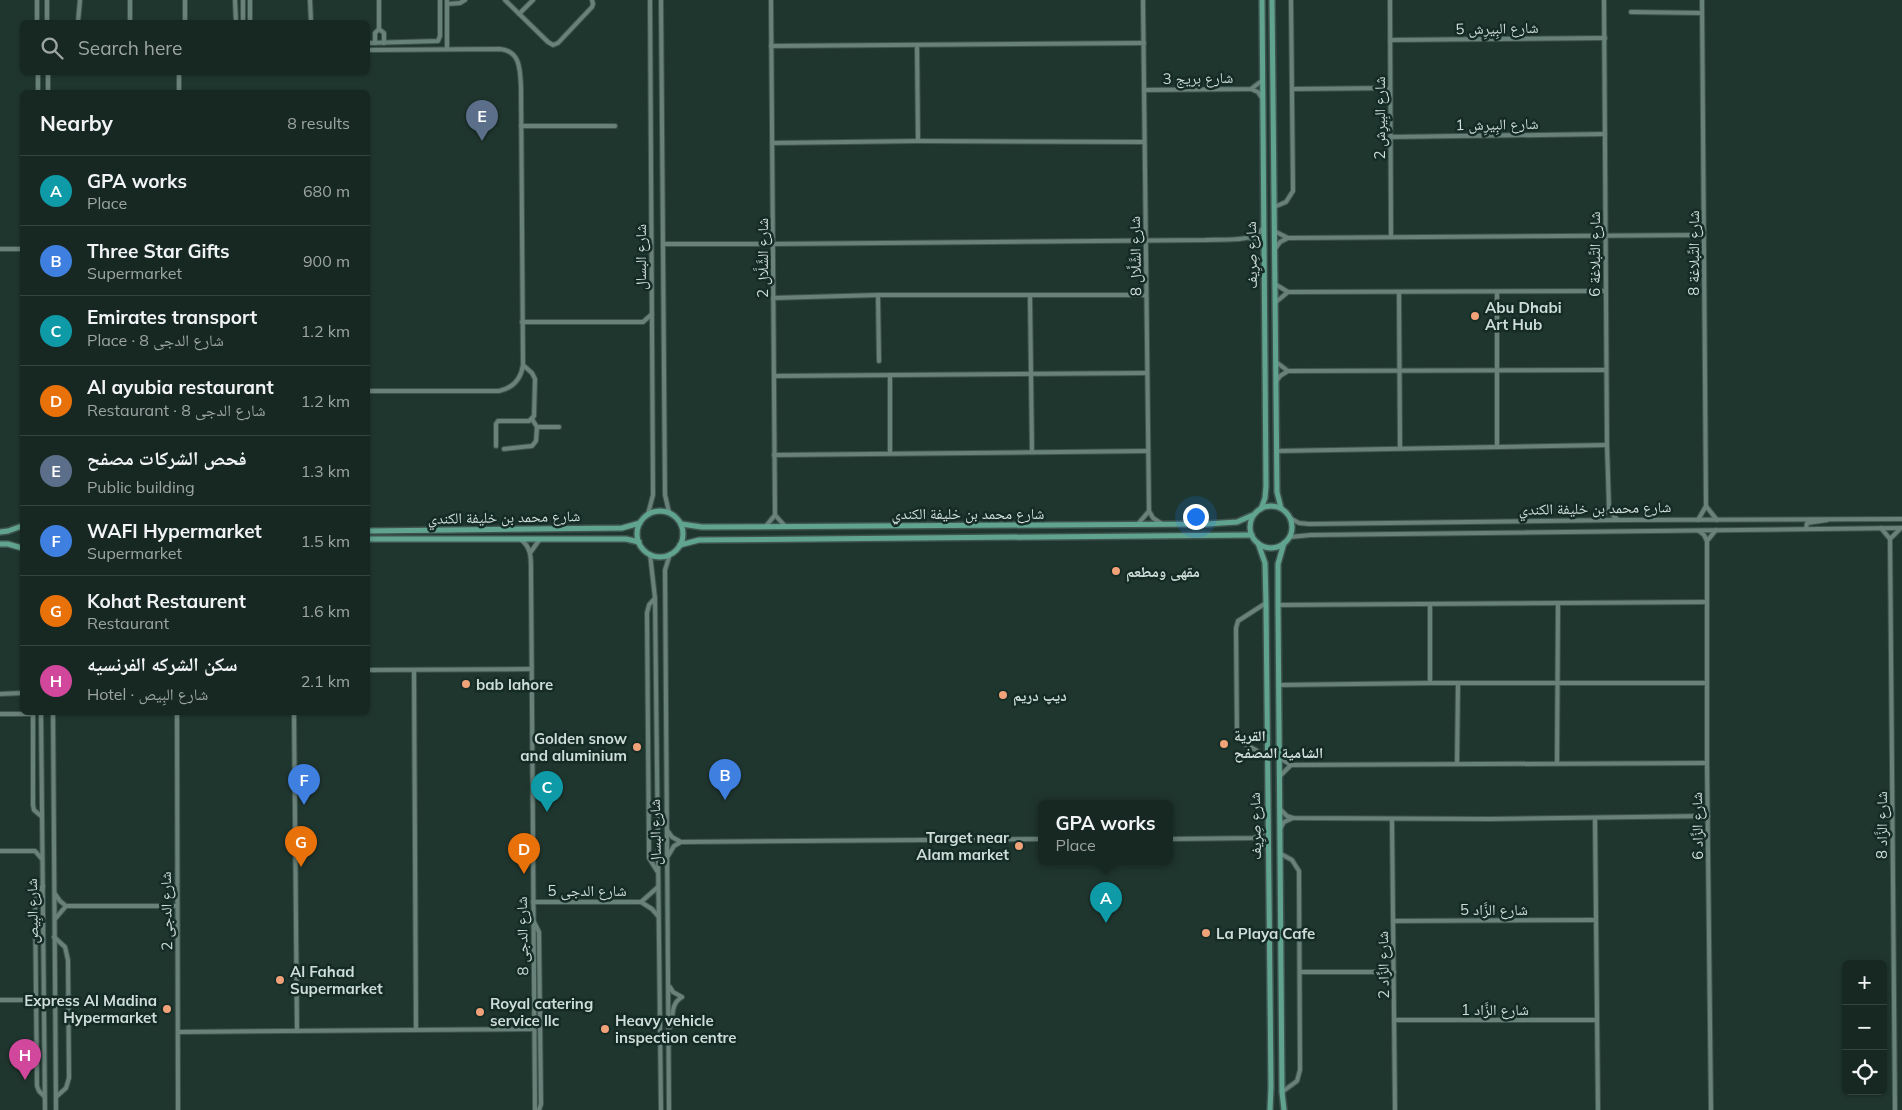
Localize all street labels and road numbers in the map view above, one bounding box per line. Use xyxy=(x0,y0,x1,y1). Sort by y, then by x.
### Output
street label: شارع البِيرِش 5 xyxy=(1455,18,1539,41)
street label: شارع بريج 3 xyxy=(1162,68,1234,89)
street label: شارع البِيرِش 2 xyxy=(1370,76,1391,160)
street label: شارع البِيرِش 1 xyxy=(1455,114,1539,137)
street label: شارع التِّبلاغة 8 xyxy=(1684,210,1704,296)
street label: شارع التِّبلاغة 6 xyxy=(1585,211,1605,297)
street label: شارع الشَّلَّال 8 xyxy=(1124,216,1146,296)
street label: شارع الشَّلَّال 2 xyxy=(752,218,773,298)
street label: شارع صِرِيف xyxy=(1241,221,1263,289)
street label: شارع البسال xyxy=(631,224,651,290)
street label: شارع محمد بن خليفة الكندي xyxy=(1518,497,1672,522)
street label: شارع محمد بن خليفة الكندي xyxy=(892,504,1045,525)
street label: شارع محمد بن خليفة الكندي xyxy=(427,506,581,531)
street label: شارع الزَّاد 8 xyxy=(1872,791,1892,859)
street label: شارع صِرِيف xyxy=(1245,792,1267,860)
street label: شارع الزَّاد 6 xyxy=(1687,792,1708,860)
street label: شارع البسال xyxy=(645,799,666,865)
street label: شارع الدجى 2 xyxy=(156,871,177,951)
street label: شارع البِيص xyxy=(22,878,44,944)
street label: شارع الدجى 5 xyxy=(547,881,627,901)
street label: شارع الدجى 8 xyxy=(512,896,533,976)
street label: شارع الزَّاد 5 xyxy=(1460,900,1528,920)
street label: شارع الزَّاد 2 xyxy=(1373,931,1394,999)
street label: شارع الزَّاد 1 xyxy=(1461,1000,1529,1020)

